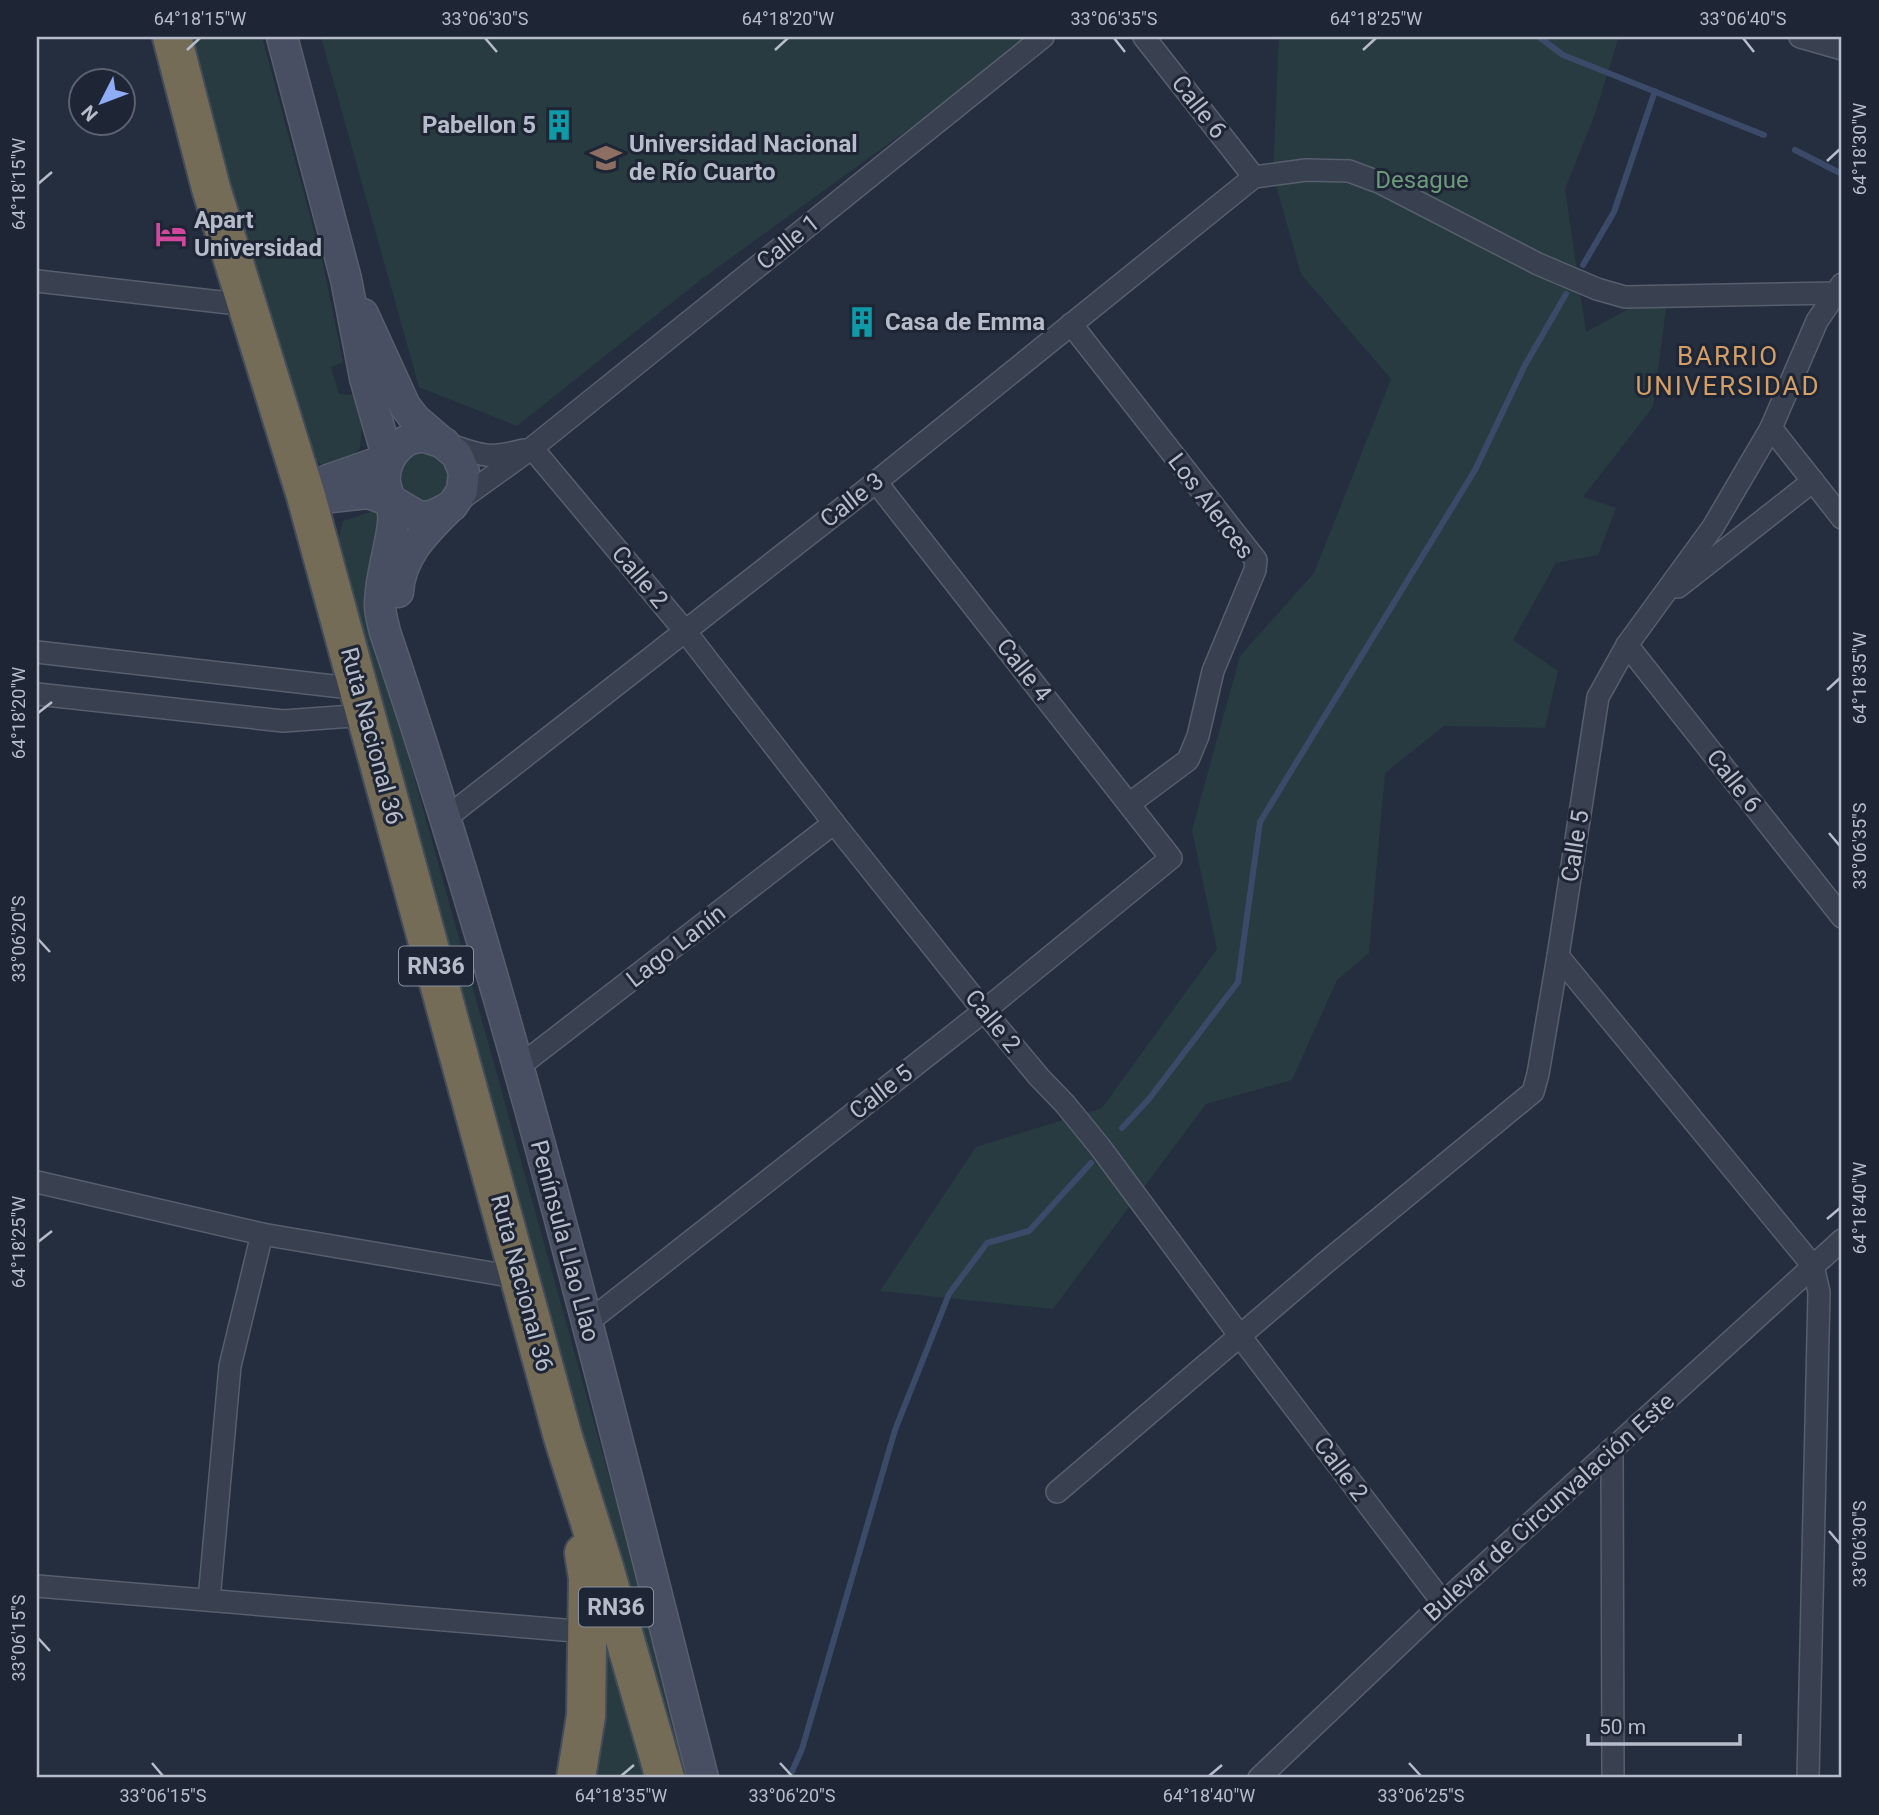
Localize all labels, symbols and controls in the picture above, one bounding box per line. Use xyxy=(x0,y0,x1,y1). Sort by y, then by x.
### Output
text: 64°18'15"W xyxy=(154,8,246,29)
text: 33°06'30"S xyxy=(441,8,529,29)
text: 64°18'20"W xyxy=(742,8,834,29)
text: 33°06'35"S xyxy=(1070,8,1158,29)
text: 64°18'25"W xyxy=(1330,8,1422,29)
text: 33°06'40"S xyxy=(1699,8,1787,29)
north arrow xyxy=(66,66,136,136)
street label: Calle 6 xyxy=(1166,70,1232,144)
text: N xyxy=(77,100,103,126)
text: 64°18'30"W xyxy=(1849,103,1870,195)
building icon: Pabellon 5 xyxy=(542,108,576,142)
place label: Pabellon 5 xyxy=(422,111,536,139)
place label: Universidad Nacional de Río Cuarto xyxy=(629,130,858,186)
text: 64°18'15"W xyxy=(8,138,29,230)
school or university icon: Universidad Nacional de Río Cuarto xyxy=(589,141,623,175)
park label: Desague xyxy=(1375,166,1469,194)
place label: Apart Universidad xyxy=(194,206,322,262)
street label: Calle 1 xyxy=(751,208,825,276)
hotel icon: Apart Universidad xyxy=(154,217,188,251)
building icon: Casa de Emma xyxy=(845,305,879,339)
place label: Casa de Emma xyxy=(885,308,1045,336)
district label: BARRIO UNIVERSIDAD xyxy=(1635,341,1821,401)
street label: Los Alerces xyxy=(1162,448,1260,564)
street label: Calle 3 xyxy=(815,467,889,533)
street label: Calle 2 xyxy=(606,540,674,614)
text: 64°18'35"W xyxy=(1849,632,1870,724)
street label: Calle 4 xyxy=(991,633,1057,707)
street label: Ruta Nacional 36 xyxy=(335,644,409,828)
text: 64°18'20"W xyxy=(8,667,29,759)
street label: Calle 6 xyxy=(1701,744,1767,818)
text: 33°06'35"S xyxy=(1849,802,1870,890)
street label: Calle 5 xyxy=(1556,808,1594,884)
text: 33°06'20"S xyxy=(8,895,29,983)
street label: Lago Lanín xyxy=(621,899,731,993)
road number: RN36 xyxy=(399,946,473,986)
street label: Calle 2 xyxy=(959,984,1027,1058)
street label: Calle 5 xyxy=(844,1059,918,1125)
street label: Península Llao Llao xyxy=(525,1137,605,1345)
text: 64°18'40"W xyxy=(1849,1162,1870,1254)
street label: Ruta Nacional 36 xyxy=(485,1191,559,1375)
text: 64°18'25"W xyxy=(8,1196,29,1288)
street label: Bulevar de Circunvalación Este xyxy=(1418,1387,1680,1627)
street label: Calle 2 xyxy=(1308,1432,1374,1506)
text: 33°06'30"S xyxy=(1849,1500,1870,1588)
road number: RN36 xyxy=(579,1588,653,1626)
text: 33°06'15"S xyxy=(8,1594,29,1682)
scale bar xyxy=(1588,1703,1741,1747)
text: 50 m xyxy=(1599,1715,1646,1739)
text: 33°06'15"S xyxy=(119,1785,207,1806)
text: 64°18'35"W xyxy=(575,1785,667,1806)
text: 33°06'20"S xyxy=(748,1785,836,1806)
text: 64°18'40"W xyxy=(1163,1785,1255,1806)
text: 33°06'25"S xyxy=(1377,1785,1465,1806)

